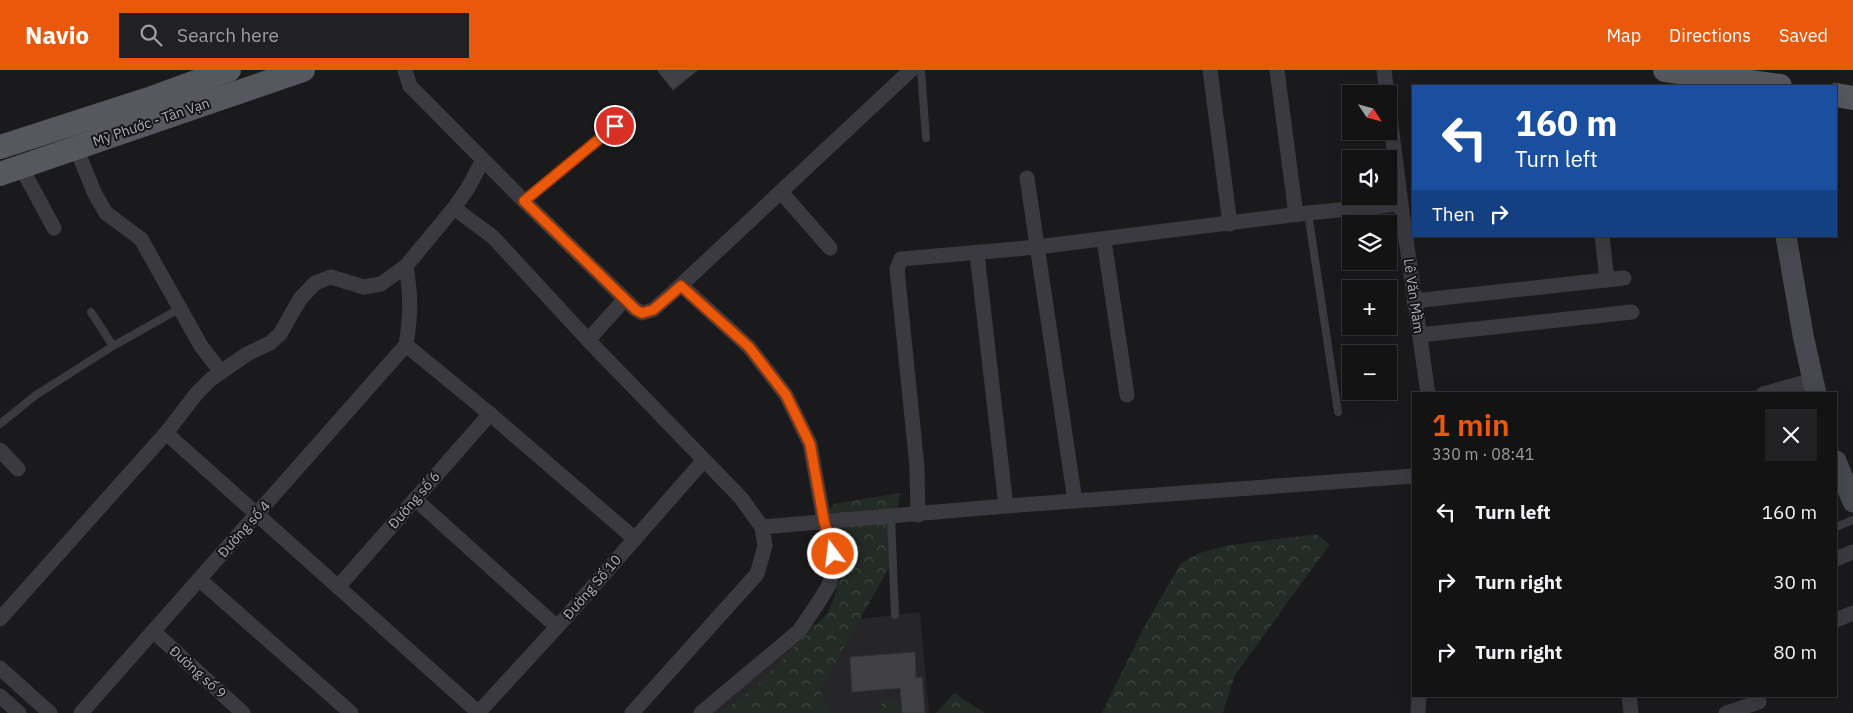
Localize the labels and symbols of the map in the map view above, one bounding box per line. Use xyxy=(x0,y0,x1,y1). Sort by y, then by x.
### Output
north arrow xyxy=(1342,85,1398,140)
street label: Mỹ Phước - Tân Vạn xyxy=(90,94,212,150)
pin xyxy=(594,105,636,147)
street label: Lê Văn Mầm xyxy=(1400,257,1428,335)
street label: Đường số 6 xyxy=(384,468,444,532)
street label: Đường số 4 xyxy=(214,497,274,561)
position arrow xyxy=(806,527,858,579)
street label: Đường Số 10 xyxy=(559,551,625,623)
street label: Đường số 9 xyxy=(166,642,230,702)

